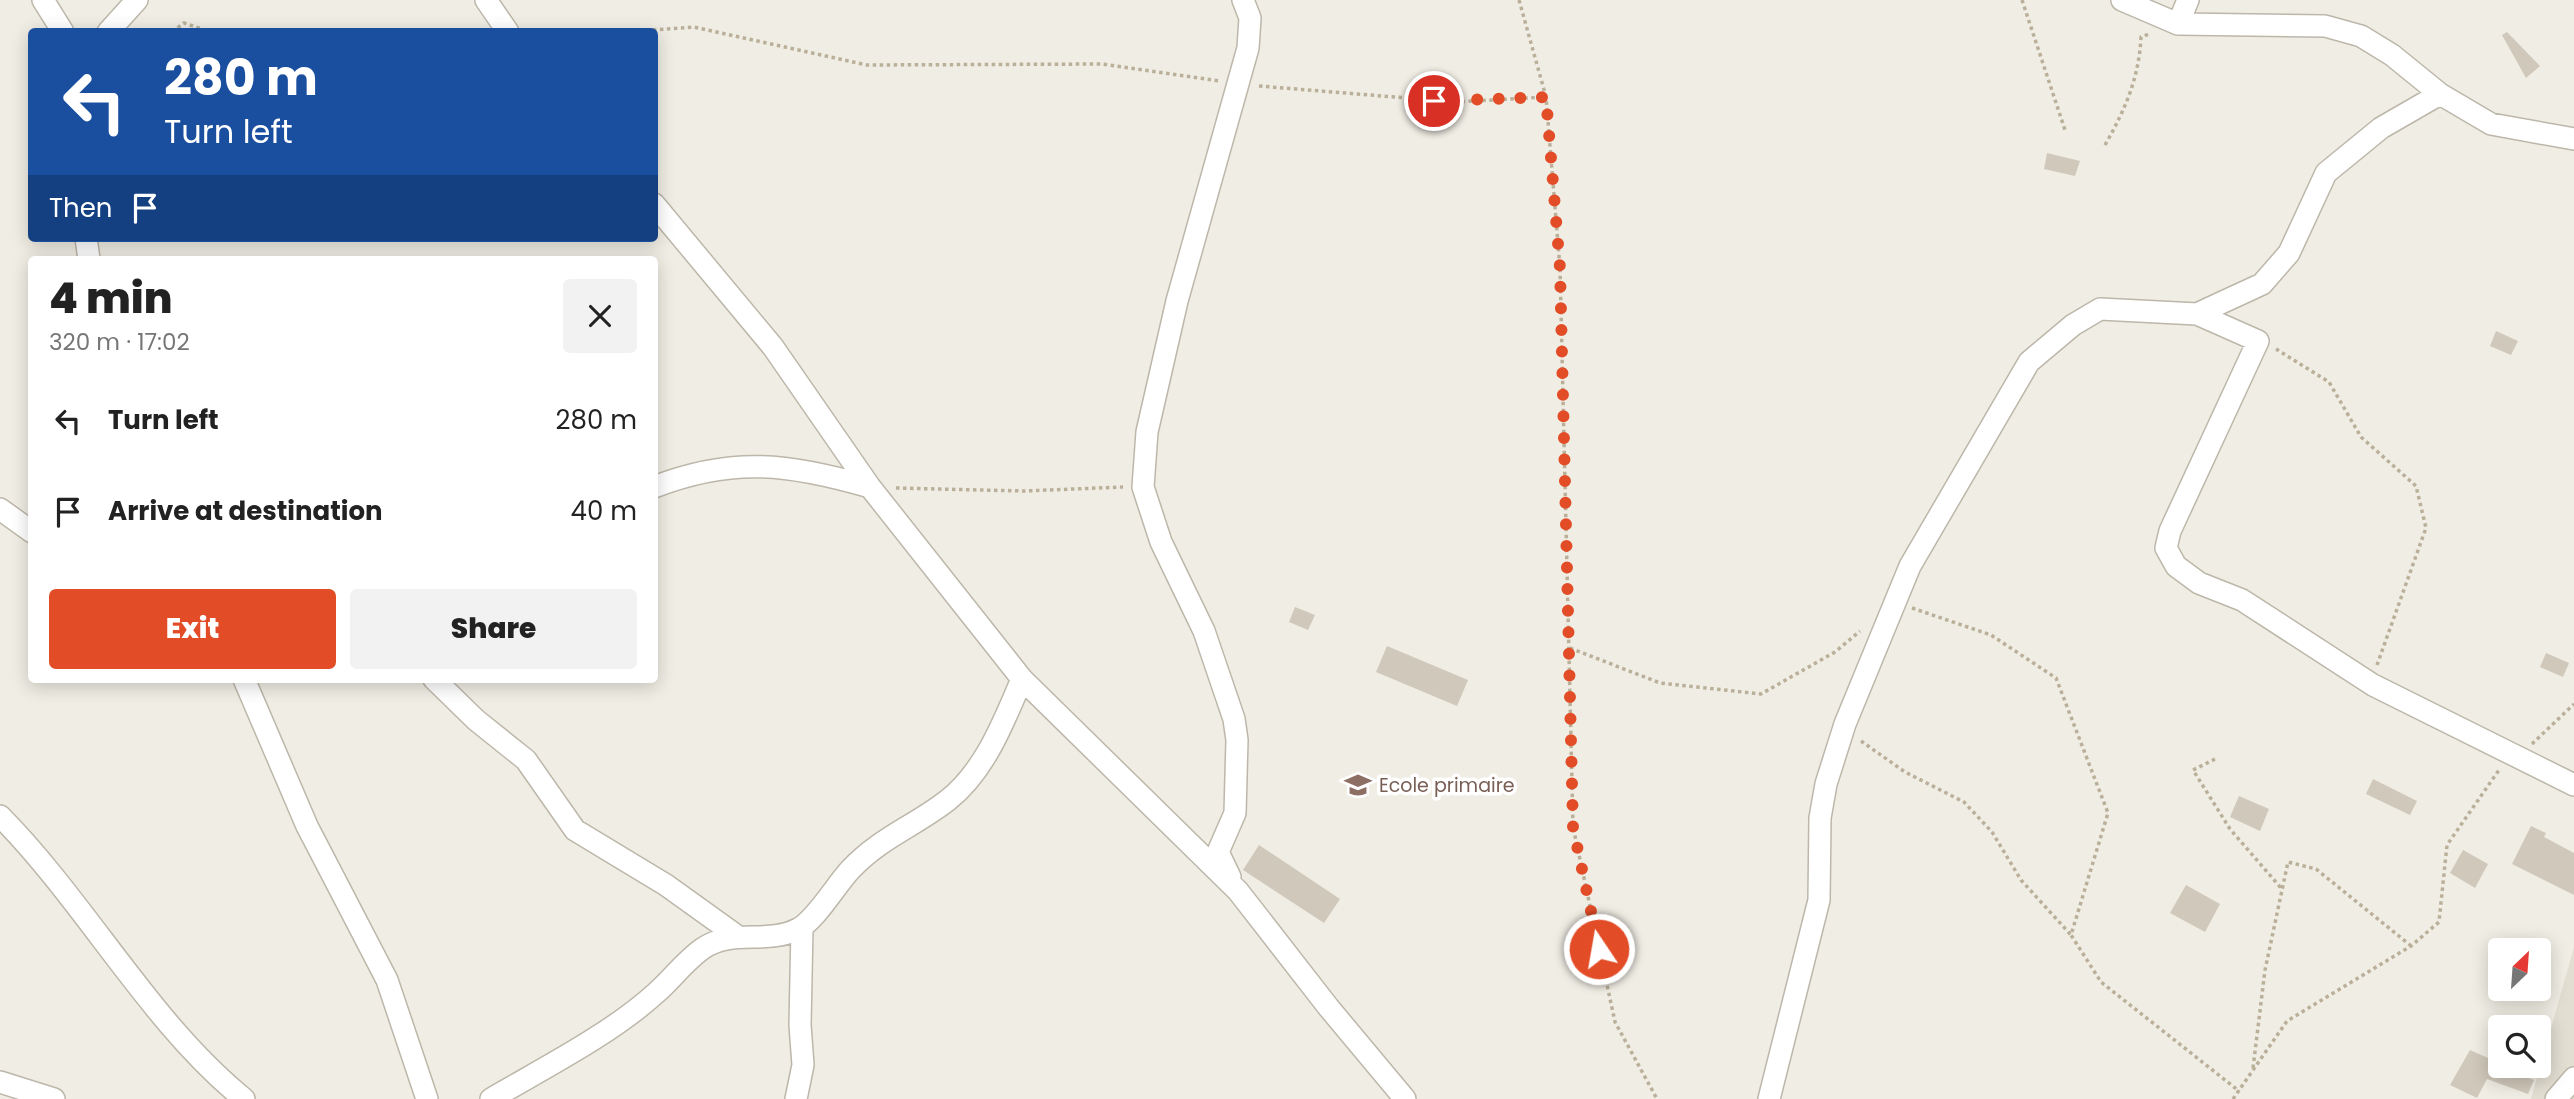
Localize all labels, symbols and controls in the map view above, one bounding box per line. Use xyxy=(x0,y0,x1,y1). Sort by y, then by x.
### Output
text: 280 m xyxy=(164,44,318,112)
icon: left xyxy=(49,56,140,147)
pin xyxy=(1404,71,1464,131)
icon: arrive xyxy=(1415,82,1453,120)
text: Turn left xyxy=(164,109,293,154)
icon: arrive xyxy=(126,189,164,227)
text: Then xyxy=(49,190,112,226)
text: 4 min xyxy=(49,269,173,328)
button: close xyxy=(563,279,637,353)
text: 320 m · 17:02 xyxy=(49,326,190,358)
icon: left xyxy=(49,402,87,440)
text: Turn left xyxy=(108,402,219,438)
text: 280 m xyxy=(556,402,637,438)
icon: arrive xyxy=(49,493,87,531)
text: Arrive at destination xyxy=(108,493,383,529)
text: 40 m xyxy=(571,493,637,529)
button: Exit xyxy=(49,589,336,669)
button: Share xyxy=(350,589,637,669)
school or university icon: Ecole primaire xyxy=(1343,770,1373,800)
place label: Ecole primaire xyxy=(1379,772,1515,799)
position arrow xyxy=(1562,912,1636,986)
north arrow xyxy=(2488,938,2552,1001)
map controls xyxy=(2488,938,2551,1078)
button: search xyxy=(2488,1015,2551,1078)

